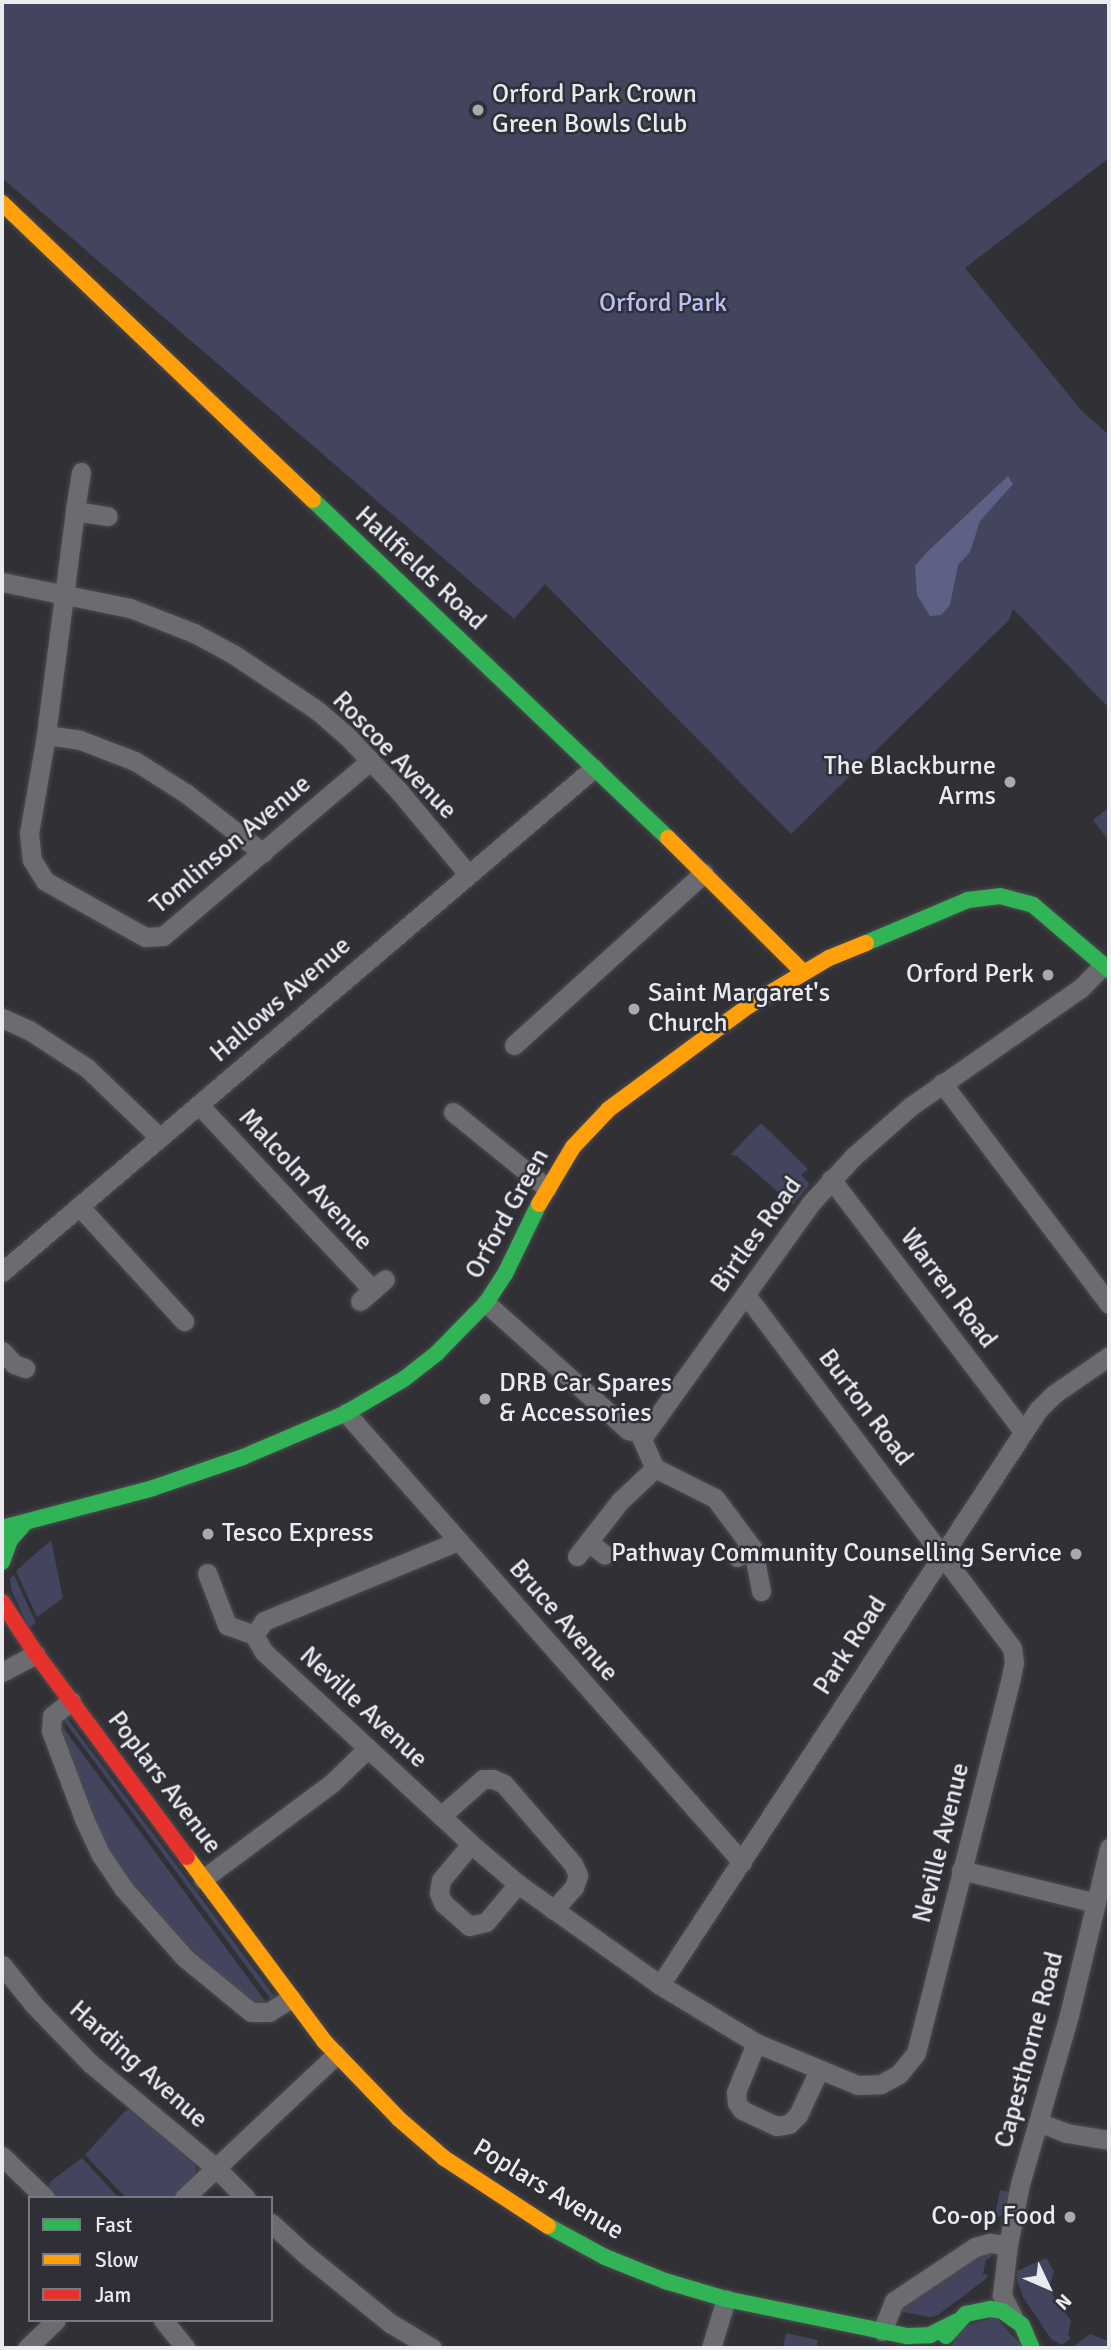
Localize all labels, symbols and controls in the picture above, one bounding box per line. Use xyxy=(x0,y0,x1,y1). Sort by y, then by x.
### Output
place label: Orford Park Crown Green Bowls Club xyxy=(492,79,697,140)
marker: Orford Park Crown Green Bowls Club xyxy=(470,102,486,118)
park label: Orford Park xyxy=(599,288,727,320)
street label: Hallfields Road xyxy=(348,500,492,638)
street label: Roscoe Avenue xyxy=(325,686,463,826)
place label: The Blackburne Arms xyxy=(824,751,996,812)
street label: Tomlinson Avenue xyxy=(144,769,318,921)
marker: The Blackburne Arms xyxy=(1002,774,1018,790)
street label: Hallows Avenue xyxy=(204,931,358,1069)
place label: Orford Perk xyxy=(906,959,1034,991)
marker: Orford Perk xyxy=(1040,967,1056,983)
place label: Saint Margaret's Church xyxy=(648,978,830,1040)
marker: Saint Margaret's Church xyxy=(626,1001,642,1017)
street label: Malcolm Avenue xyxy=(231,1103,379,1257)
street label: Orford Green xyxy=(459,1143,557,1285)
street label: Birtles Road xyxy=(705,1171,809,1299)
street label: Warren Road xyxy=(893,1223,1003,1355)
street label: Burton Road xyxy=(811,1344,919,1472)
place label: DRB Car Spares & Accessories xyxy=(499,1368,672,1430)
marker: DRB Car Spares & Accessories xyxy=(477,1391,493,1407)
place label: Tesco Express xyxy=(222,1518,374,1550)
marker: Tesco Express xyxy=(200,1526,216,1542)
place label: Pathway Community Counselling Service xyxy=(611,1538,1062,1570)
marker: Pathway Community Counselling Service xyxy=(1068,1546,1084,1562)
street label: Bruce Avenue xyxy=(502,1554,624,1688)
street label: Park Road xyxy=(808,1591,894,1701)
street label: Neville Avenue xyxy=(292,1641,434,1775)
street label: Poplars Avenue xyxy=(100,1706,228,1860)
street label: Neville Avenue xyxy=(907,1760,977,1926)
street label: Capesthorne Road xyxy=(989,1949,1071,2151)
street label: Harding Avenue xyxy=(62,1995,214,2135)
street label: Poplars Avenue xyxy=(467,2133,629,2247)
legend xyxy=(28,2196,273,2322)
place label: Co-op Food xyxy=(931,2201,1056,2233)
marker: Co-op Food xyxy=(1062,2209,1078,2225)
text: Fast xyxy=(95,2212,132,2238)
text: Slow xyxy=(95,2247,139,2273)
north arrow xyxy=(1013,2252,1083,2322)
text: Jam xyxy=(95,2282,131,2308)
text: N xyxy=(1050,2288,1076,2315)

